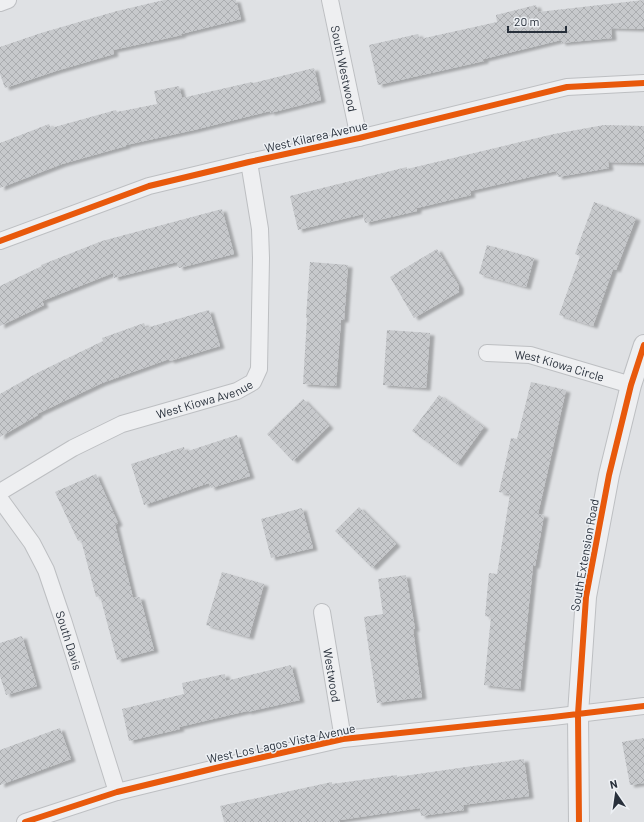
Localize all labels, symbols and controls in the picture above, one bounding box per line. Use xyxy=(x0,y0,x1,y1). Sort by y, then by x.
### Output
scale bar xyxy=(508,8,566,34)
text: 20 m xyxy=(514,14,540,28)
street label: South Westwood xyxy=(329,24,360,113)
street label: West Kilarea Avenue xyxy=(263,117,369,155)
street label: West Kiowa Circle xyxy=(514,347,606,384)
street label: West Kiowa Avenue xyxy=(155,377,255,421)
street label: South Extension Road xyxy=(567,498,601,612)
street label: South Davis xyxy=(53,609,85,672)
street label: Westwood xyxy=(321,647,344,703)
street label: West Los Lagos Vista Avenue xyxy=(206,720,356,766)
north arrow xyxy=(596,774,636,814)
text: N xyxy=(609,777,619,791)

